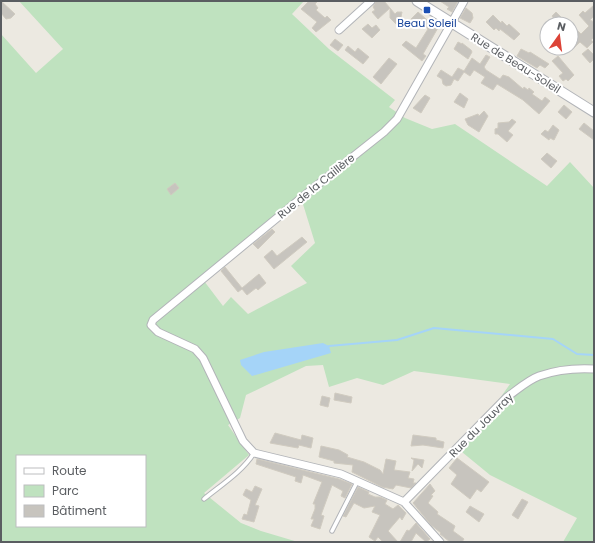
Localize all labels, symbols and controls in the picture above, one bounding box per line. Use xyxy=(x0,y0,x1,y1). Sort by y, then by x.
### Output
marker: Beau Soleil xyxy=(422,5,432,15)
place label: Beau Soleil xyxy=(397,15,457,31)
north arrow xyxy=(539,16,579,56)
text: N xyxy=(555,18,567,35)
street label: Rue de Beau-Soleil xyxy=(468,29,564,97)
street label: Rue de la Caillère xyxy=(274,150,358,222)
street label: Rue du Jauvray xyxy=(445,389,517,461)
legend xyxy=(16,455,146,527)
text: Route xyxy=(52,462,86,479)
text: Parc xyxy=(52,482,79,499)
text: Bâtiment xyxy=(52,502,107,519)

